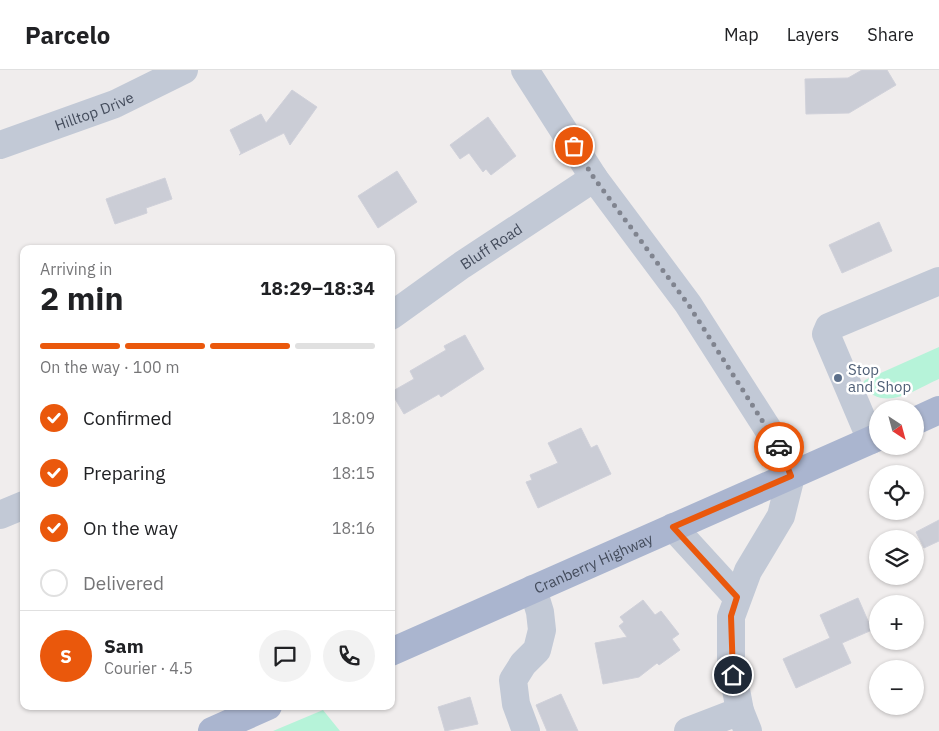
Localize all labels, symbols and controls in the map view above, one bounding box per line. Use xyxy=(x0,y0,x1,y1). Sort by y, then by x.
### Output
text: Parcelo xyxy=(25,19,110,51)
text: Map xyxy=(724,23,759,46)
text: Layers xyxy=(787,23,839,46)
text: Share xyxy=(867,23,914,46)
street label: Hilltop Drive xyxy=(52,87,137,134)
pin xyxy=(553,125,595,167)
icon: bag xyxy=(560,132,588,160)
street label: Bluff Road xyxy=(456,219,525,273)
text: Arriving in xyxy=(40,259,112,279)
text: 18:29–18:34 xyxy=(260,276,375,300)
text: 2 min xyxy=(40,277,124,319)
text: On the way · 100 m xyxy=(40,357,179,377)
place label: Stop and Shop xyxy=(848,360,911,396)
marker: Stop and Shop xyxy=(832,372,844,384)
north arrow xyxy=(869,400,924,455)
map controls xyxy=(869,400,924,715)
icon: check xyxy=(40,404,68,432)
text: Confirmed xyxy=(83,406,172,430)
text: 18:09 xyxy=(332,408,375,428)
courier xyxy=(754,422,804,472)
icon: car xyxy=(765,433,793,461)
icon: check xyxy=(40,459,68,487)
text: Preparing xyxy=(83,461,165,485)
text: 18:15 xyxy=(332,463,375,483)
button: locate xyxy=(869,465,924,520)
icon: check xyxy=(40,514,68,542)
text: On the way xyxy=(83,516,178,540)
text: 18:16 xyxy=(332,518,375,538)
street label: Cranberry Highway xyxy=(531,528,656,597)
button: layers xyxy=(869,530,924,585)
text: Delivered xyxy=(83,571,164,595)
button: + xyxy=(869,595,924,650)
button: chat xyxy=(259,630,311,682)
button: phone xyxy=(323,630,375,682)
text: Sam xyxy=(104,634,144,658)
text: S xyxy=(60,644,72,668)
pin xyxy=(712,654,754,696)
text: Courier · 4.5 xyxy=(104,658,193,678)
button: − xyxy=(869,660,924,715)
icon: home xyxy=(719,661,747,689)

